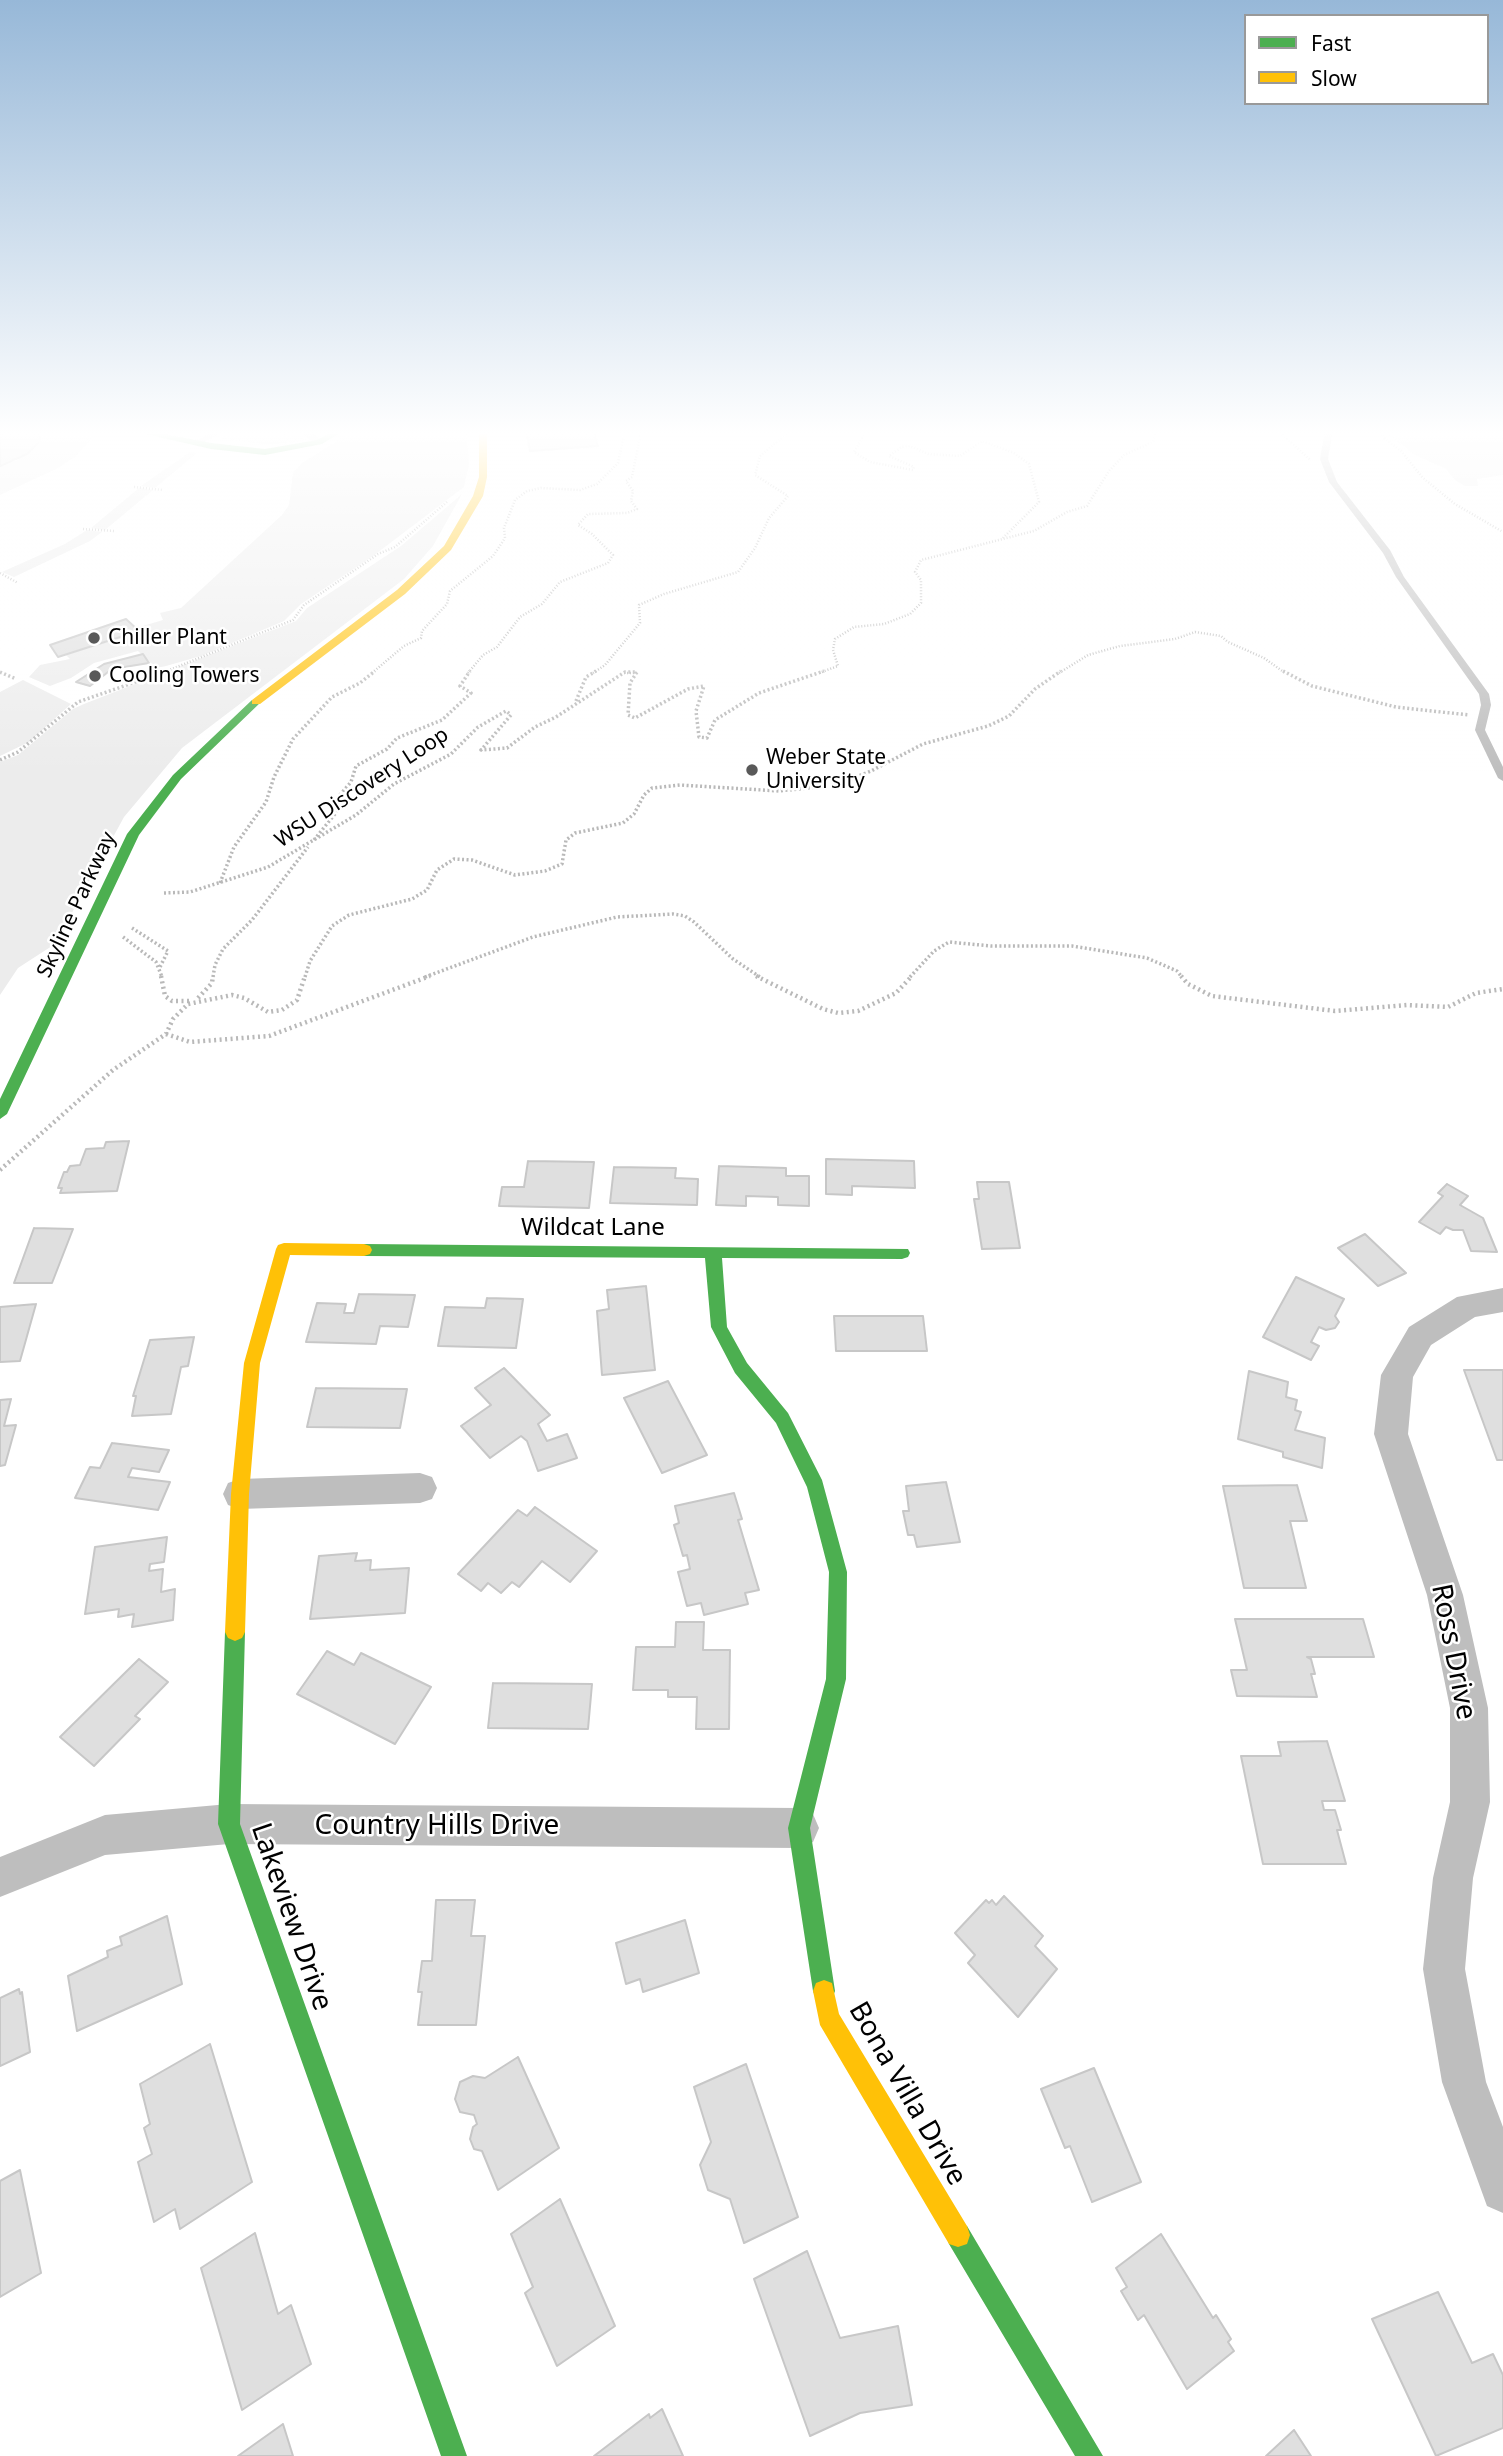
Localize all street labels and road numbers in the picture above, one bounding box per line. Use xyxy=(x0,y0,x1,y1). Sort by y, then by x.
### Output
street label: WSU Discovery Loop xyxy=(271,722,453,854)
street label: Skyline Parkway xyxy=(32,828,122,982)
street label: Wildcat Lane xyxy=(521,1214,665,1242)
street label: Ross Drive xyxy=(1423,1581,1483,1723)
street label: Country Hills Drive xyxy=(315,1809,559,1843)
street label: Lakeview Drive xyxy=(243,1819,339,2015)
street label: Bona Villa Drive xyxy=(841,1996,973,2192)

